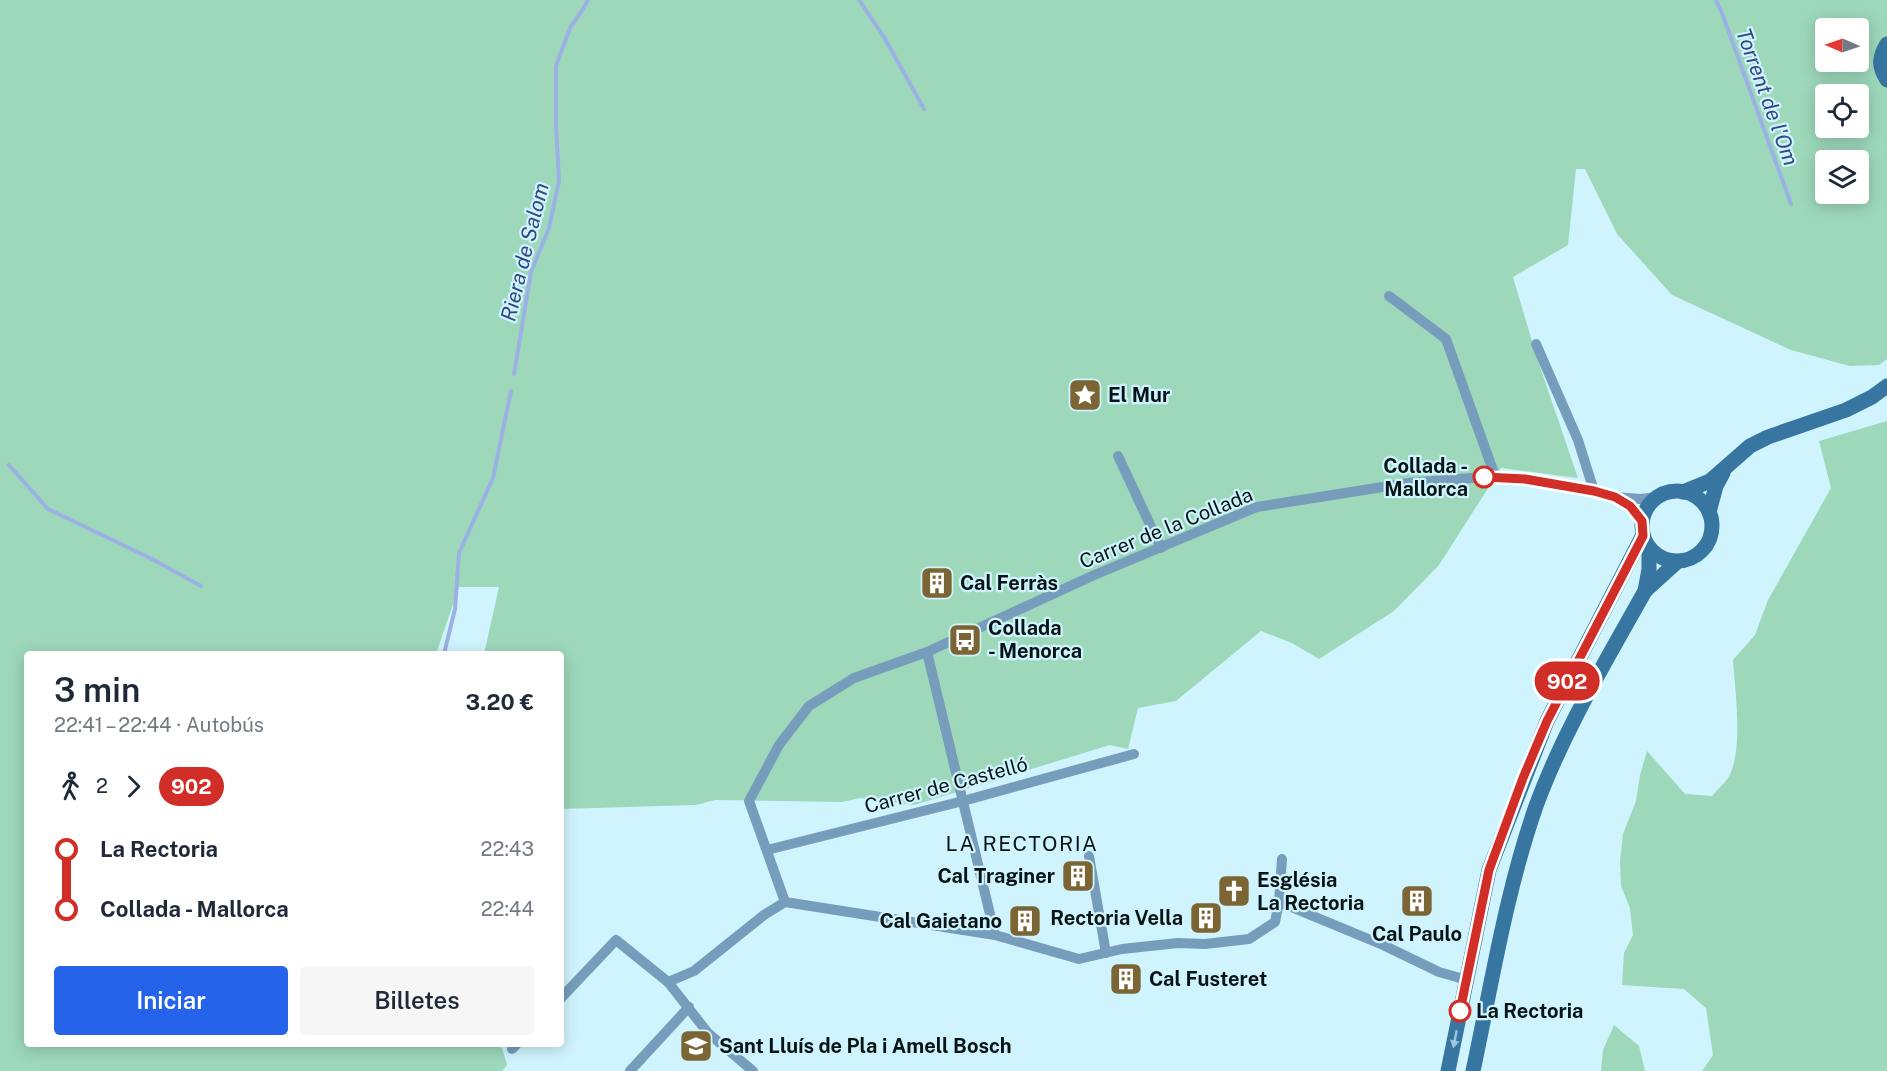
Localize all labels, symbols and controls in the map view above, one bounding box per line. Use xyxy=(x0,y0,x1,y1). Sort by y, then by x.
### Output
north arrow xyxy=(1815,18,1869,72)
map controls xyxy=(1815,18,1869,204)
water label: Torrent de l'Om xyxy=(1731,25,1804,169)
button: locate xyxy=(1815,84,1869,138)
button: layers xyxy=(1815,150,1869,204)
water label: Riera de Salom xyxy=(495,180,554,324)
place icon: El Mur xyxy=(1067,377,1103,413)
place label: El Mur xyxy=(1108,383,1170,407)
place label: Collada - Mallorca xyxy=(1383,454,1468,501)
marker: Collada - Mallorca xyxy=(1473,466,1495,488)
street label: Carrer de la Collada xyxy=(1076,482,1256,574)
building icon: Cal Ferràs xyxy=(919,565,955,601)
place label: Cal Ferràs xyxy=(960,571,1058,595)
place label: Collada - Menorca xyxy=(988,616,1082,663)
bus stop icon: Collada - Menorca xyxy=(947,622,983,658)
line badge: 902 xyxy=(1532,662,1602,700)
text: 902 xyxy=(1547,669,1587,694)
text: 3 min xyxy=(54,671,140,709)
text: 3.20 € xyxy=(466,689,534,715)
text: 22:41 – 22:44 · Autobús xyxy=(54,713,264,737)
street label: Carrer de Castelló xyxy=(862,752,1030,818)
icon: walk xyxy=(54,770,87,803)
icon: forward xyxy=(117,770,150,803)
text: 2 xyxy=(96,774,108,798)
text: 902 xyxy=(171,774,212,799)
district label: LA RECTORIA xyxy=(945,831,1099,856)
text: La Rectoria xyxy=(100,836,218,862)
text: 22:43 xyxy=(481,837,534,861)
building icon: Cal Traginer xyxy=(1060,858,1096,894)
place label: Cal Traginer xyxy=(938,864,1055,888)
place label: Església La Rectoria xyxy=(1257,868,1364,915)
church icon: Església La Rectoria xyxy=(1216,873,1252,909)
building icon: Cal Paulo xyxy=(1399,883,1435,919)
text: Collada - Mallorca xyxy=(100,896,289,922)
text: 22:44 xyxy=(481,897,534,921)
building icon: Rectoria Vella xyxy=(1188,900,1224,936)
building icon: Cal Gaietano xyxy=(1007,903,1043,939)
place label: Rectoria Vella xyxy=(1050,906,1183,930)
place label: Cal Gaietano xyxy=(879,909,1002,933)
place label: Cal Paulo xyxy=(1372,922,1462,946)
building icon: Cal Fusteret xyxy=(1108,961,1144,997)
button: Iniciar xyxy=(54,966,288,1035)
button: Billetes xyxy=(300,966,534,1035)
place label: Cal Fusteret xyxy=(1149,967,1267,991)
place label: La Rectoria xyxy=(1476,999,1583,1023)
marker: La Rectoria xyxy=(1449,1000,1471,1022)
school or university icon: Sant Lluís de Pla i Amell Bosch xyxy=(678,1028,714,1064)
one-way arrow xyxy=(1450,1030,1459,1049)
place label: Sant Lluís de Pla i Amell Bosch xyxy=(719,1034,1012,1058)

